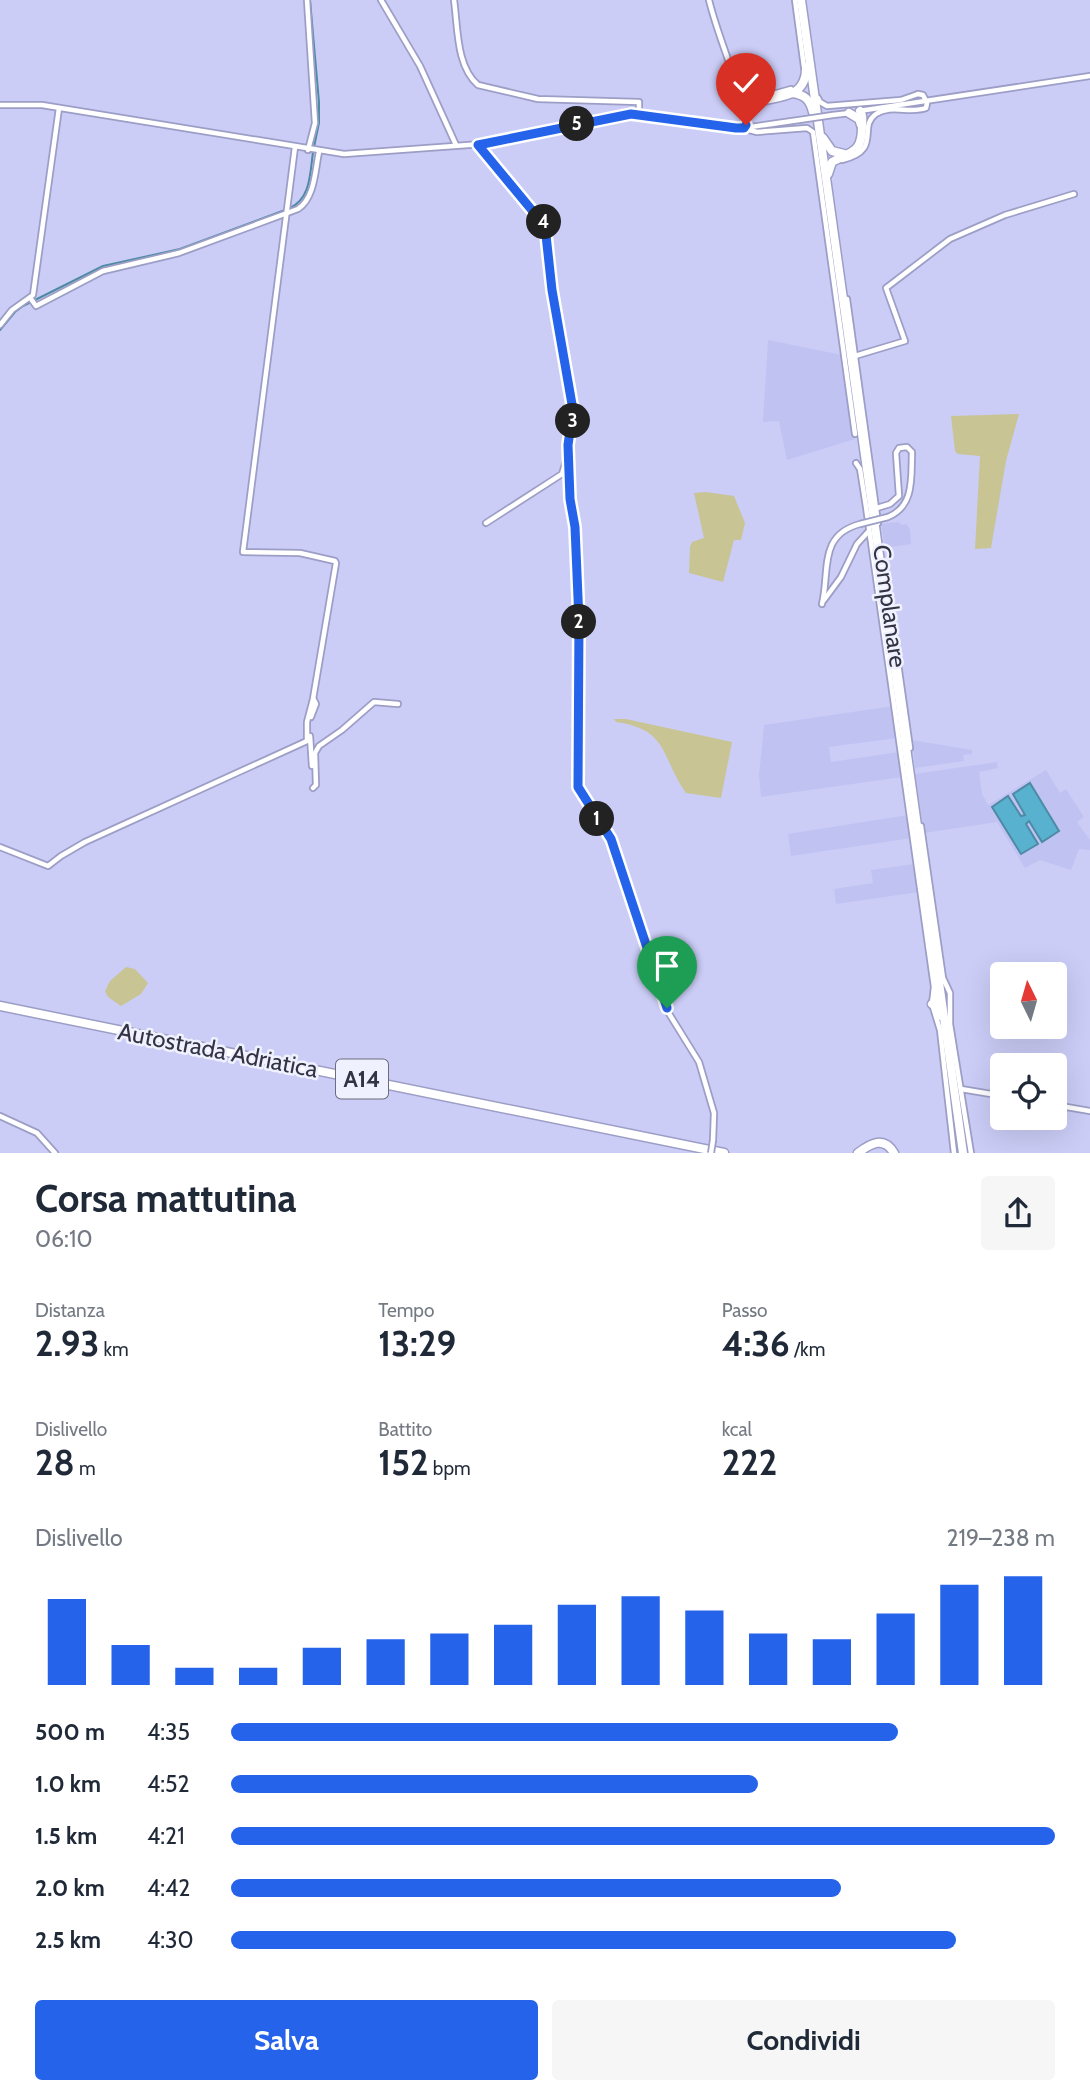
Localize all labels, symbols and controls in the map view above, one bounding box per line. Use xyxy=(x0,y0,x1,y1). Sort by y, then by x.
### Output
pin xyxy=(716,53,776,125)
icon: check xyxy=(727,64,765,102)
pin: 5 xyxy=(560,106,594,142)
text: 5 xyxy=(571,112,582,135)
pin: 4 xyxy=(526,204,562,240)
text: 4 xyxy=(538,210,549,233)
pin: 3 xyxy=(556,404,590,438)
text: 3 xyxy=(567,409,578,432)
street label: Complanare xyxy=(867,543,913,669)
pin: 2 xyxy=(562,604,596,640)
text: 2 xyxy=(573,610,584,633)
pin: 1 xyxy=(580,802,614,836)
text: 1 xyxy=(593,807,600,830)
pin xyxy=(637,936,697,1008)
icon: arrive xyxy=(648,947,686,985)
north arrow xyxy=(990,962,1068,1040)
map controls xyxy=(990,962,1067,1130)
street label: Autostrada Adriatica xyxy=(116,1016,321,1084)
button: locate xyxy=(990,1053,1067,1130)
road number: A14 xyxy=(336,1060,388,1098)
text: Corsa mattutina xyxy=(35,1175,296,1222)
button: share xyxy=(981,1176,1055,1250)
text: 06:10 xyxy=(35,1225,92,1253)
text: Distanza xyxy=(35,1299,105,1322)
text: Tempo xyxy=(378,1299,434,1322)
text: Passo xyxy=(722,1299,768,1322)
text: 2.93 xyxy=(35,1322,99,1365)
text: 13:29 xyxy=(378,1322,456,1365)
text: 4:36 xyxy=(722,1322,790,1365)
text: km xyxy=(99,1338,129,1361)
text: /km xyxy=(790,1338,825,1361)
text: Dislivello xyxy=(35,1418,107,1441)
text: Battito xyxy=(378,1418,432,1441)
text: kcal xyxy=(722,1418,752,1441)
text: 28 xyxy=(35,1441,75,1484)
text: 152 xyxy=(378,1441,429,1484)
text: 222 xyxy=(722,1441,777,1484)
text: m xyxy=(75,1457,96,1480)
text: bpm xyxy=(429,1457,471,1480)
text: Dislivello xyxy=(35,1524,123,1552)
text: 219–238 m xyxy=(946,1524,1055,1552)
text: 500 m xyxy=(35,1718,105,1746)
text: 4:35 xyxy=(147,1718,190,1746)
text: 1.0 km xyxy=(35,1770,101,1798)
text: 4:52 xyxy=(147,1770,190,1798)
text: 1.5 km xyxy=(35,1822,97,1850)
text: 4:21 xyxy=(147,1822,185,1850)
text: 2.0 km xyxy=(35,1874,105,1902)
text: 4:42 xyxy=(147,1874,190,1902)
text: 2.5 km xyxy=(35,1926,101,1954)
text: 4:30 xyxy=(147,1926,194,1954)
button: Salva xyxy=(35,2000,538,2080)
button: Condividi xyxy=(552,2000,1055,2080)

